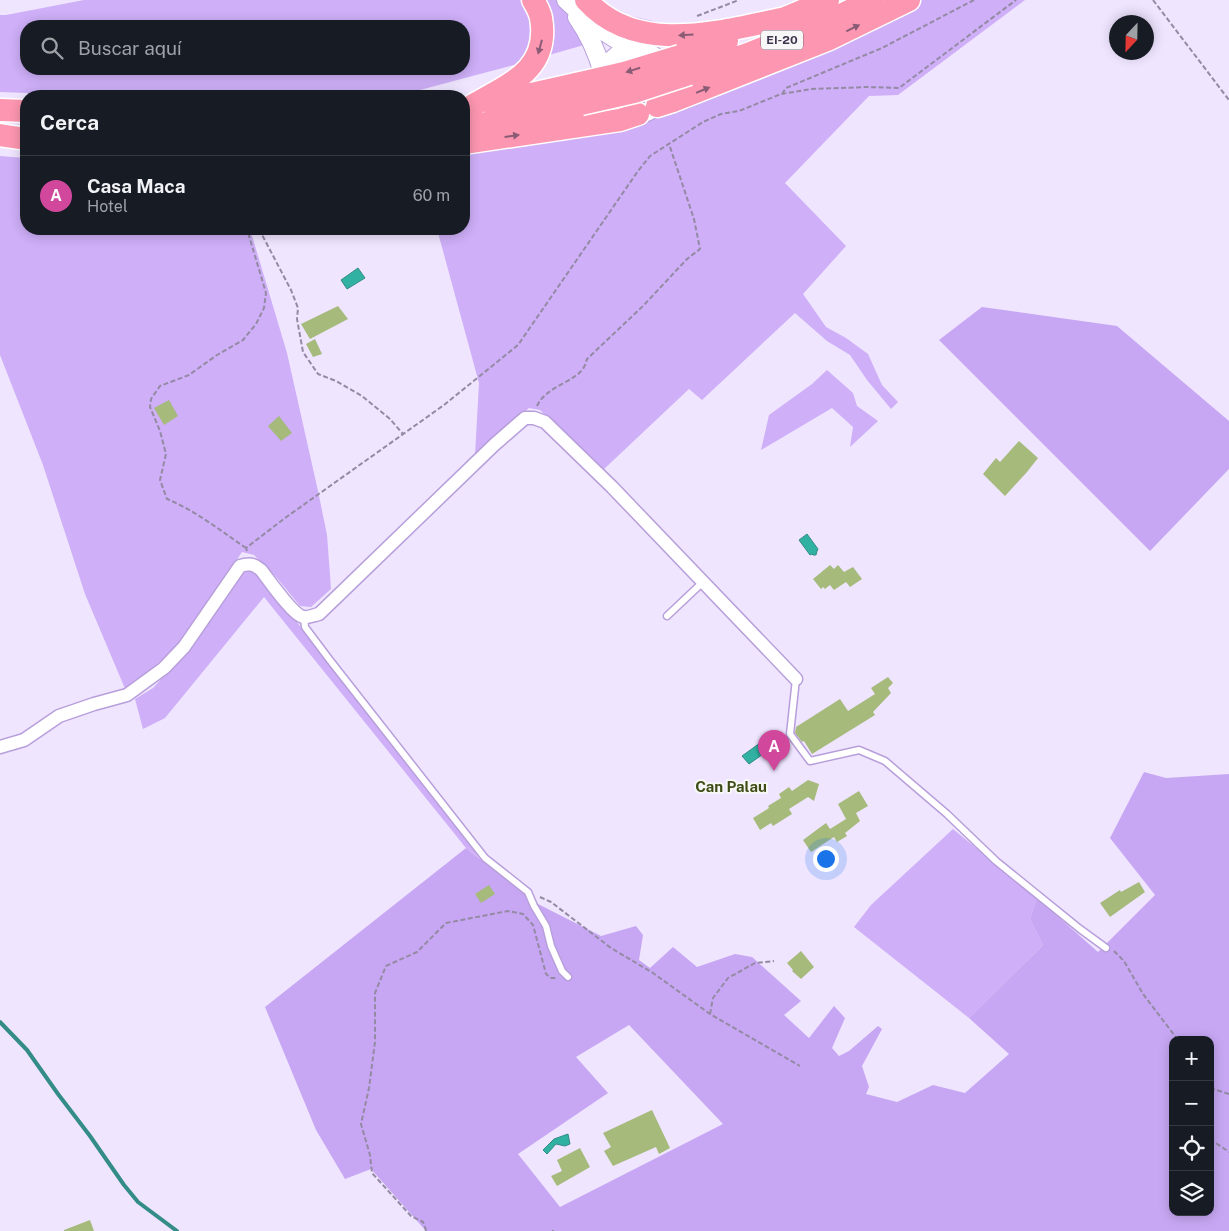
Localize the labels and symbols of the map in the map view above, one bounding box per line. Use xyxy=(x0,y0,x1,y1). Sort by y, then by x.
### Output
north arrow xyxy=(1109,15,1154,60)
one-way arrow xyxy=(846,23,860,31)
road number: EI-20 xyxy=(761,30,803,50)
one-way arrow xyxy=(678,32,694,40)
one-way arrow xyxy=(536,39,544,54)
one-way arrow xyxy=(626,67,641,75)
one-way arrow xyxy=(696,85,710,93)
one-way arrow xyxy=(504,132,520,140)
pin: A xyxy=(758,730,790,771)
district label: Can Palau xyxy=(695,778,767,795)
your location xyxy=(813,846,839,872)

